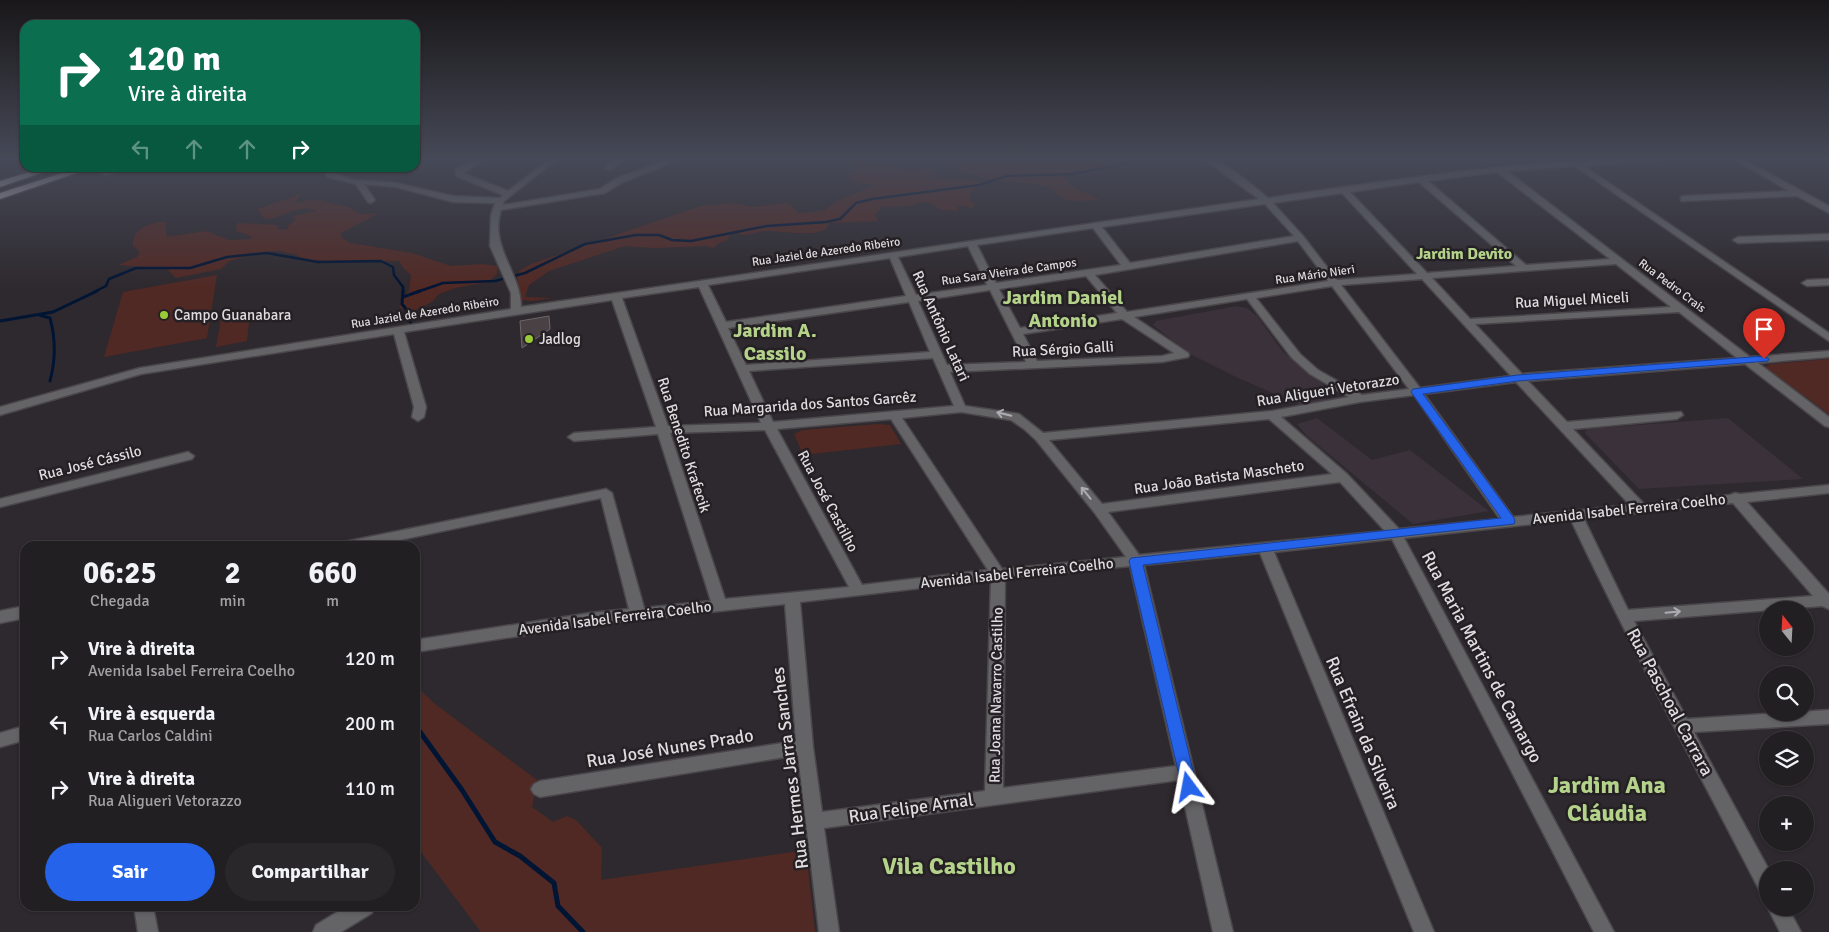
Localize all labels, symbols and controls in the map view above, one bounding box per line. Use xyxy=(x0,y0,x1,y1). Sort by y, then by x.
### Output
text: 120 m xyxy=(128,37,221,80)
icon: right xyxy=(45,40,110,105)
text: Vire à direita xyxy=(128,80,247,107)
icon: left xyxy=(127,135,155,163)
icon: ahead xyxy=(180,135,208,163)
icon: ahead xyxy=(233,135,261,163)
icon: right xyxy=(286,135,314,163)
street label: Rua Jaziel de Azeredo Ribeiro xyxy=(751,234,901,270)
district label: Jardim Devito xyxy=(1416,244,1512,264)
street label: Rua Sara Vieira de Campos xyxy=(941,255,1077,289)
street label: Rua Pedro Crais xyxy=(1635,256,1709,316)
street label: Rua Mário Nieri xyxy=(1274,262,1356,288)
street label: Rua Antônio Latari xyxy=(909,268,973,384)
district label: Jardim Daniel Antonio xyxy=(1003,285,1123,333)
street label: Rua Miguel Miceli xyxy=(1514,288,1630,312)
street label: Rua Jaziel de Azeredo Ribeiro xyxy=(350,294,500,332)
place label: Campo Guanabara xyxy=(174,306,291,324)
pin xyxy=(1743,308,1785,359)
marker: Campo Guanabara xyxy=(158,309,170,321)
icon: arrive xyxy=(1750,315,1778,343)
district label: Jardim A. Cassilo xyxy=(733,318,817,366)
place label: Jadlog xyxy=(539,330,581,348)
marker: Jadlog xyxy=(523,333,535,345)
street label: Rua Sérgio Galli xyxy=(1012,337,1114,361)
street label: Rua Aligueri Vetorazzo xyxy=(1255,370,1401,410)
street label: Rua Benedito Krafecik xyxy=(654,375,715,515)
street label: Rua Margarida dos Santos Garcêz xyxy=(703,388,917,420)
one-way arrow xyxy=(996,409,1012,418)
street label: Rua José Cássilo xyxy=(37,441,144,484)
street label: Rua José Castilho xyxy=(794,447,862,555)
street label: Rua João Batista Mascheto xyxy=(1133,456,1305,498)
one-way arrow xyxy=(1081,487,1092,500)
street label: Avenida Isabel Ferreira Coelho xyxy=(1532,490,1727,528)
street label: Rua Maria Martins de Camargo xyxy=(1417,547,1547,767)
street label: Avenida Isabel Ferreira Coelho xyxy=(920,554,1115,592)
text: 06:25 xyxy=(83,555,157,592)
text: 2 xyxy=(224,555,241,592)
text: 660 xyxy=(308,555,357,592)
text: Chegada xyxy=(90,591,150,611)
text: min xyxy=(220,591,245,611)
text: m xyxy=(326,591,339,611)
street label: Avenida Isabel Ferreira Coelho xyxy=(518,597,713,639)
north arrow xyxy=(1759,601,1814,656)
map controls xyxy=(1759,601,1814,916)
street label: Rua Joana Navarro Castilho xyxy=(985,607,1007,783)
one-way arrow xyxy=(1665,608,1681,617)
street label: Rua Paschoal Carrara xyxy=(1622,624,1718,780)
text: Vire à direita xyxy=(88,637,195,661)
icon: right xyxy=(45,645,73,673)
text: 120 m xyxy=(345,647,395,671)
street label: Rua Efrain da Silveira xyxy=(1321,653,1405,813)
text: Avenida Isabel Ferreira Coelho xyxy=(88,661,295,681)
street label: Rua Hermes Jarra Sanches xyxy=(767,666,813,870)
button: search xyxy=(1759,666,1814,721)
text: Vire à esquerda xyxy=(88,702,215,726)
icon: left xyxy=(45,710,73,738)
text: 200 m xyxy=(345,712,395,736)
street label: Rua José Nunes Prado xyxy=(585,724,755,772)
text: Rua Carlos Caldini xyxy=(88,726,213,746)
button: layers xyxy=(1759,731,1814,786)
position arrow xyxy=(1162,760,1214,812)
text: Vire à direita xyxy=(88,767,195,791)
district label: Jardim Ana Cláudia xyxy=(1548,770,1666,828)
icon: right xyxy=(45,775,73,803)
text: 110 m xyxy=(345,777,395,801)
street label: Rua Felipe Arnal xyxy=(847,788,975,828)
text: Rua Aligueri Vetorazzo xyxy=(88,791,242,811)
button: + xyxy=(1759,796,1814,851)
button: Sair xyxy=(45,843,215,901)
button: Compartilhar xyxy=(225,843,395,901)
district label: Vila Castilho xyxy=(882,851,1016,881)
button: − xyxy=(1759,861,1814,916)

